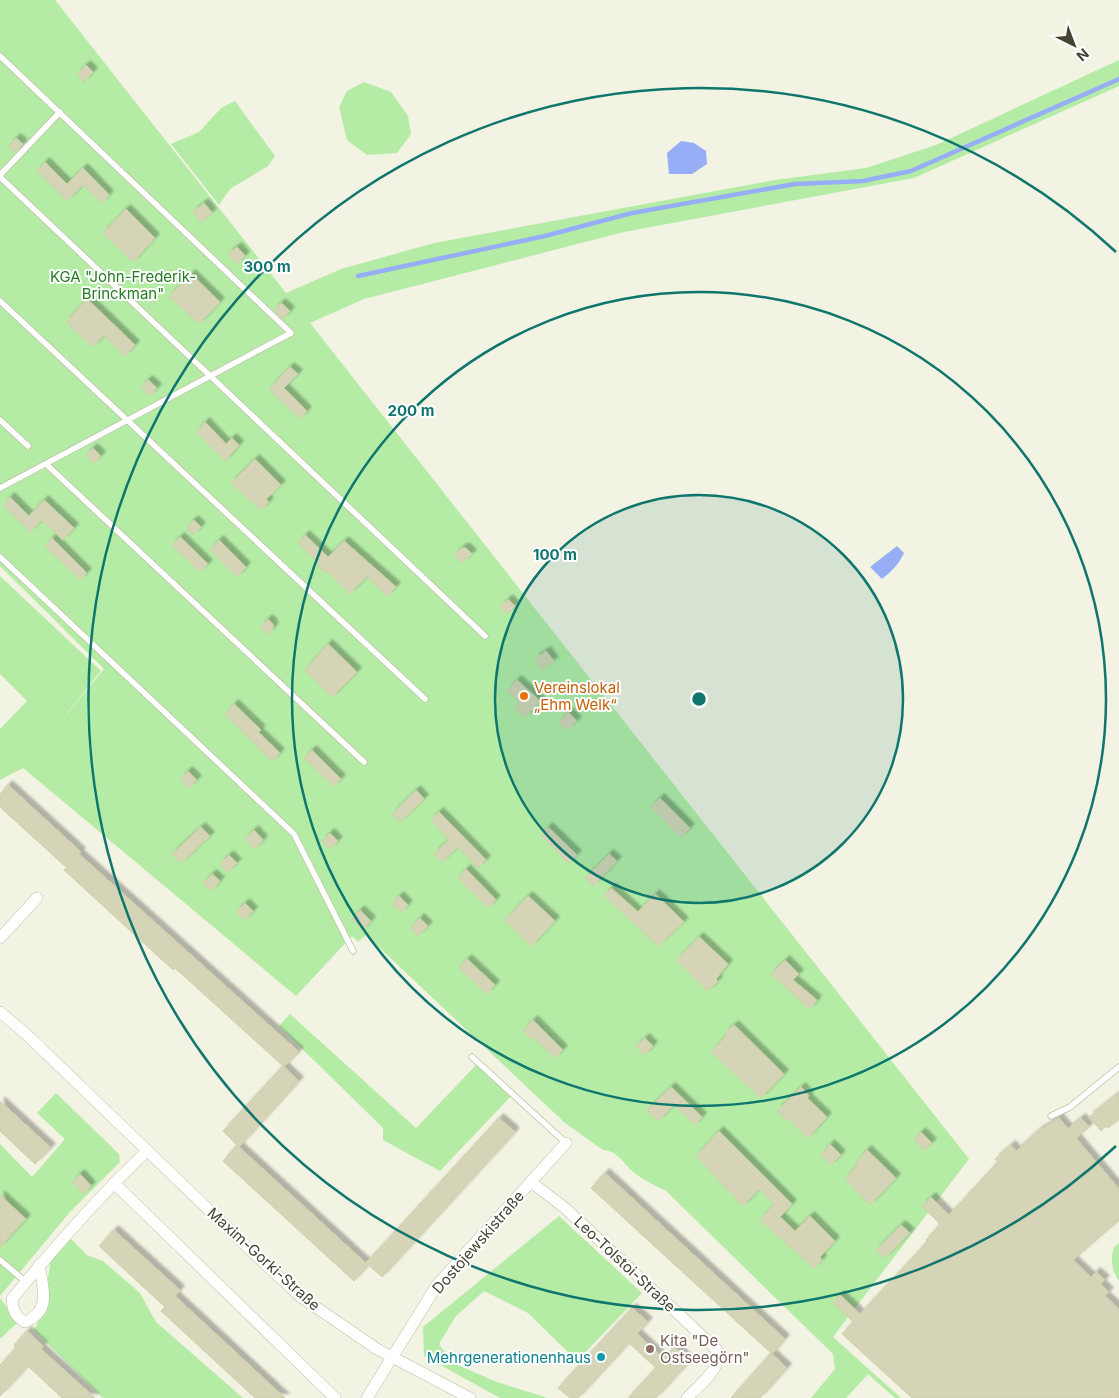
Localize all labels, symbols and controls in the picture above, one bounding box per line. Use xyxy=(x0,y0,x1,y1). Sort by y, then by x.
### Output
north arrow xyxy=(1049,20,1099,70)
text: N xyxy=(1073,45,1093,65)
text: 300 m xyxy=(243,257,291,276)
park label: KGA "John-Frederik- Brinckman" xyxy=(50,267,196,303)
text: 200 m xyxy=(388,401,434,420)
text: 100 m xyxy=(533,545,577,564)
place label: Vereinslokal „Ehm Welk“ xyxy=(534,678,620,714)
marker: Vereinslokal „Ehm Welk“ xyxy=(518,690,530,702)
centre of rings xyxy=(690,690,708,708)
street label: Dostojewskistraße xyxy=(428,1187,528,1297)
street label: Maxim-Gorki-Straße xyxy=(204,1203,324,1315)
street label: Leo-Tolstoi-Straße xyxy=(570,1212,680,1316)
place label: Kita "De Ostseegörn" xyxy=(660,1331,749,1367)
marker: Kita "De Ostseegörn" xyxy=(644,1343,656,1355)
place label: Mehrgenerationenhaus xyxy=(427,1348,591,1367)
marker: Mehrgenerationenhaus xyxy=(595,1351,607,1363)

